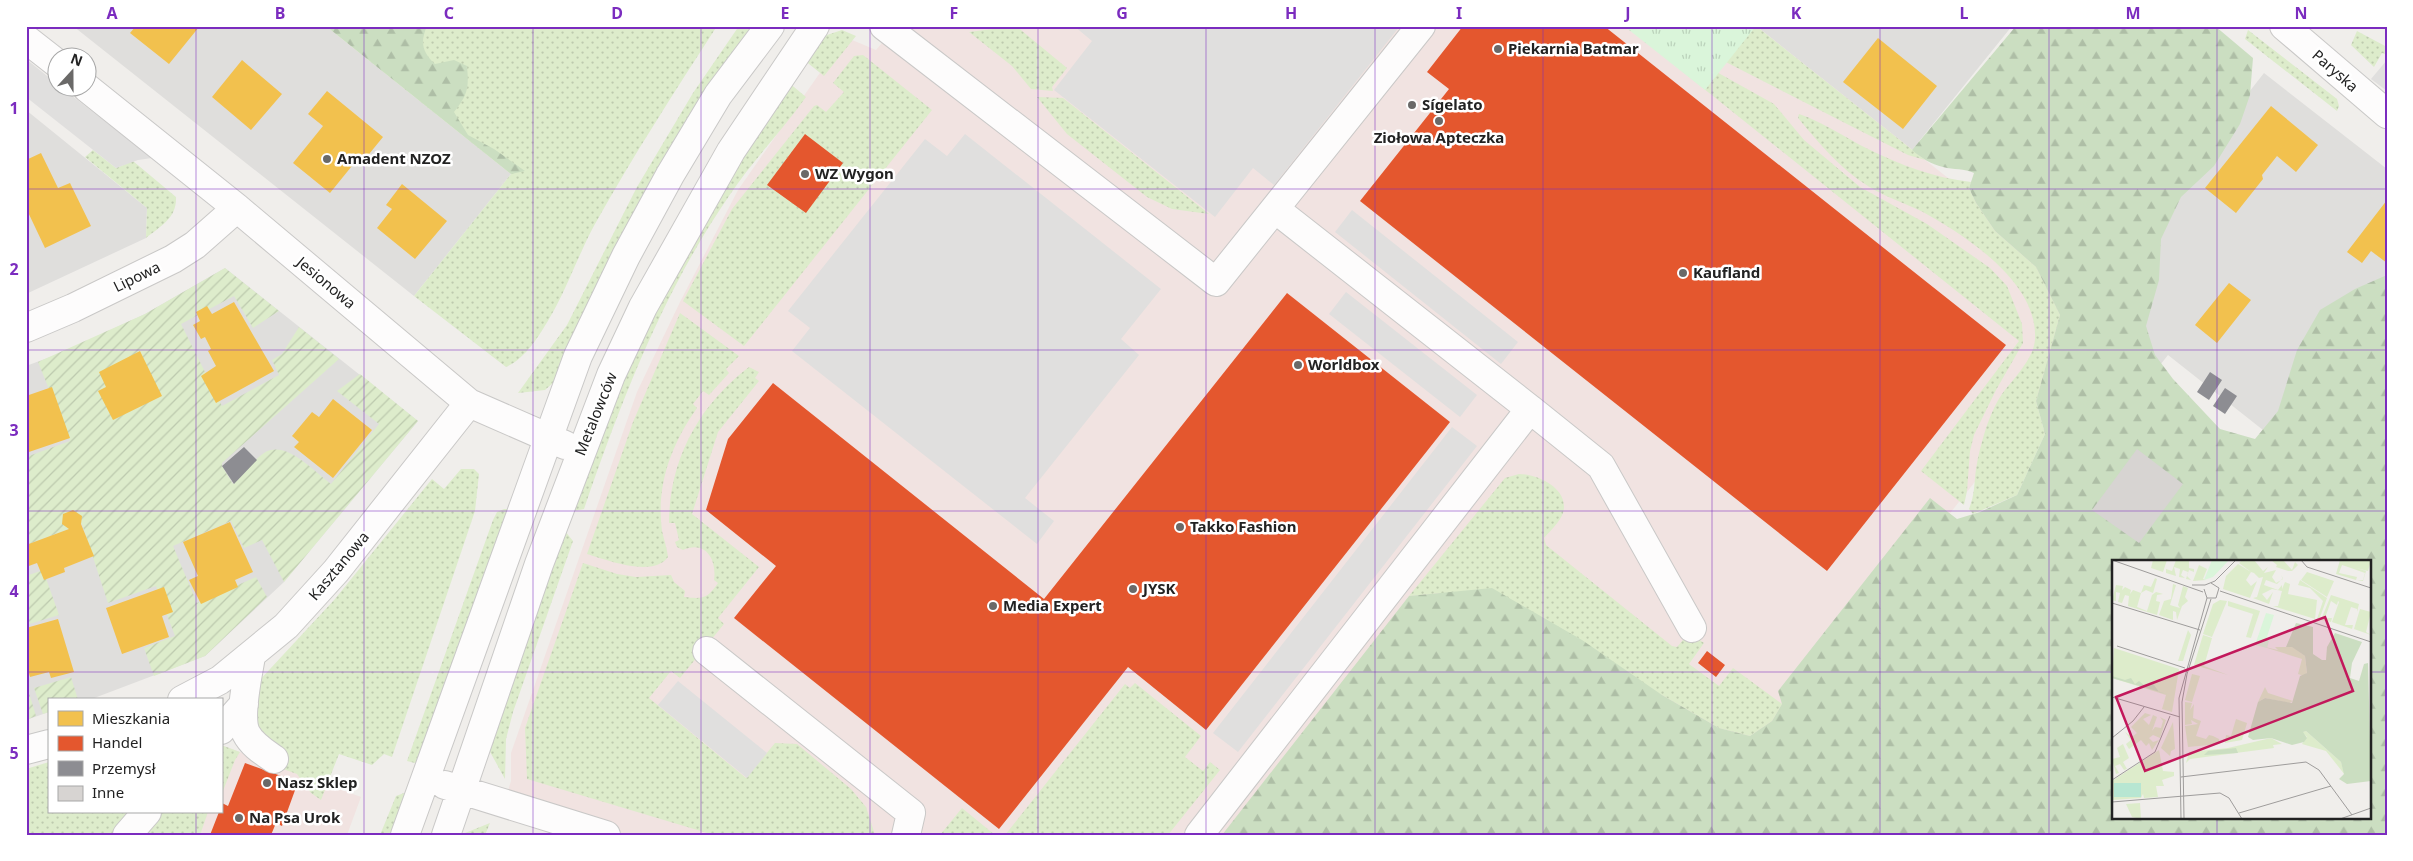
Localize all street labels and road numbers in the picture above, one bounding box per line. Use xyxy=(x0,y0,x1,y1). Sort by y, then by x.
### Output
street label: Paryska xyxy=(2308,45,2363,96)
street label: Jesionowa xyxy=(292,250,360,313)
street label: Lipowa xyxy=(110,256,163,296)
street label: Metalowców xyxy=(569,369,621,458)
street label: Kasztanowa xyxy=(304,527,373,604)

